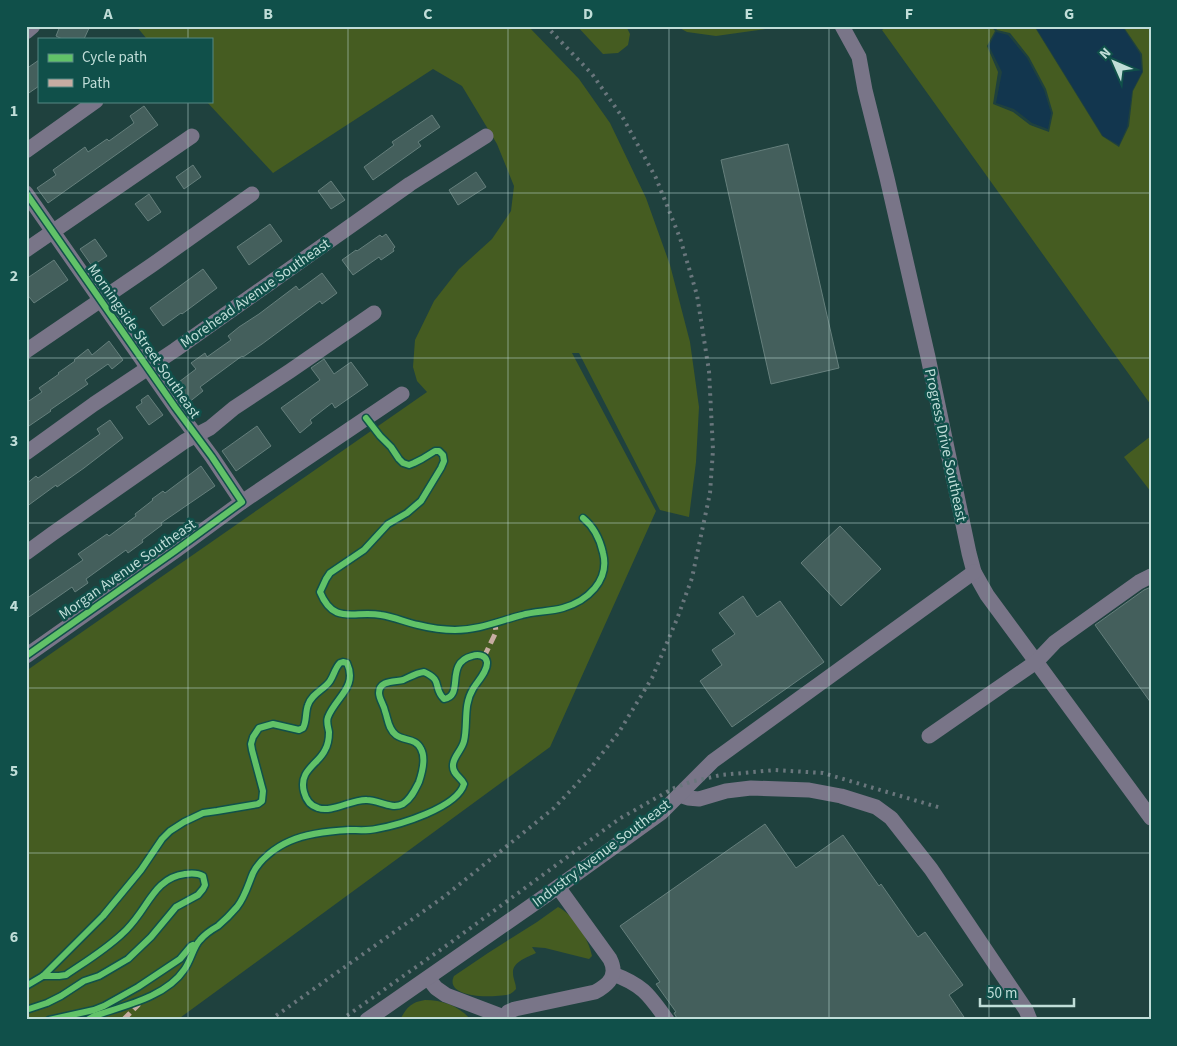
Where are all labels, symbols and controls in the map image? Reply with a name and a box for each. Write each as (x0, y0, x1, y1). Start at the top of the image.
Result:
text: A (102, 3, 113, 25)
text: B (263, 3, 273, 25)
text: C (423, 3, 433, 25)
text: D (583, 3, 593, 25)
text: E (745, 3, 753, 25)
text: F (905, 3, 913, 25)
text: G (1064, 3, 1074, 25)
legend (38, 38, 212, 102)
north arrow (1090, 38, 1140, 88)
text: N (1095, 43, 1116, 64)
text: Cycle path (82, 47, 147, 68)
text: Path (82, 73, 110, 94)
text: 1 (10, 100, 18, 122)
street label: Morehead Avenue Southeast (176, 234, 334, 353)
street label: Morningside Street Southeast (82, 260, 205, 423)
text: 2 (10, 265, 18, 287)
street label: Progress Drive Southeast (919, 367, 972, 524)
text: 3 (10, 430, 18, 452)
street label: Morgan Avenue Southeast (55, 514, 200, 625)
text: 4 (10, 595, 19, 617)
text: 5 (10, 760, 18, 782)
street label: Industry Avenue Southeast (528, 794, 675, 912)
text: 6 (10, 926, 18, 948)
scale bar (980, 976, 1073, 1008)
text: 50 m (987, 983, 1017, 1004)

